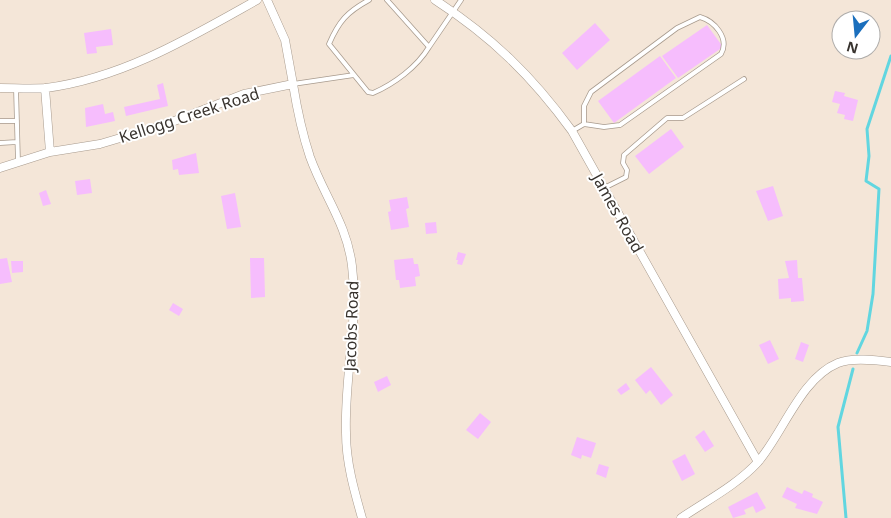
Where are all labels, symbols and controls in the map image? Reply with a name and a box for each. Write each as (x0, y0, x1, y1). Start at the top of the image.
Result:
north arrow (831, 10, 881, 60)
text: N (844, 37, 860, 59)
street label: Kellogg Creek Road (116, 82, 262, 148)
street label: James Road (586, 168, 649, 257)
street label: Jacobs Road (338, 280, 364, 374)

